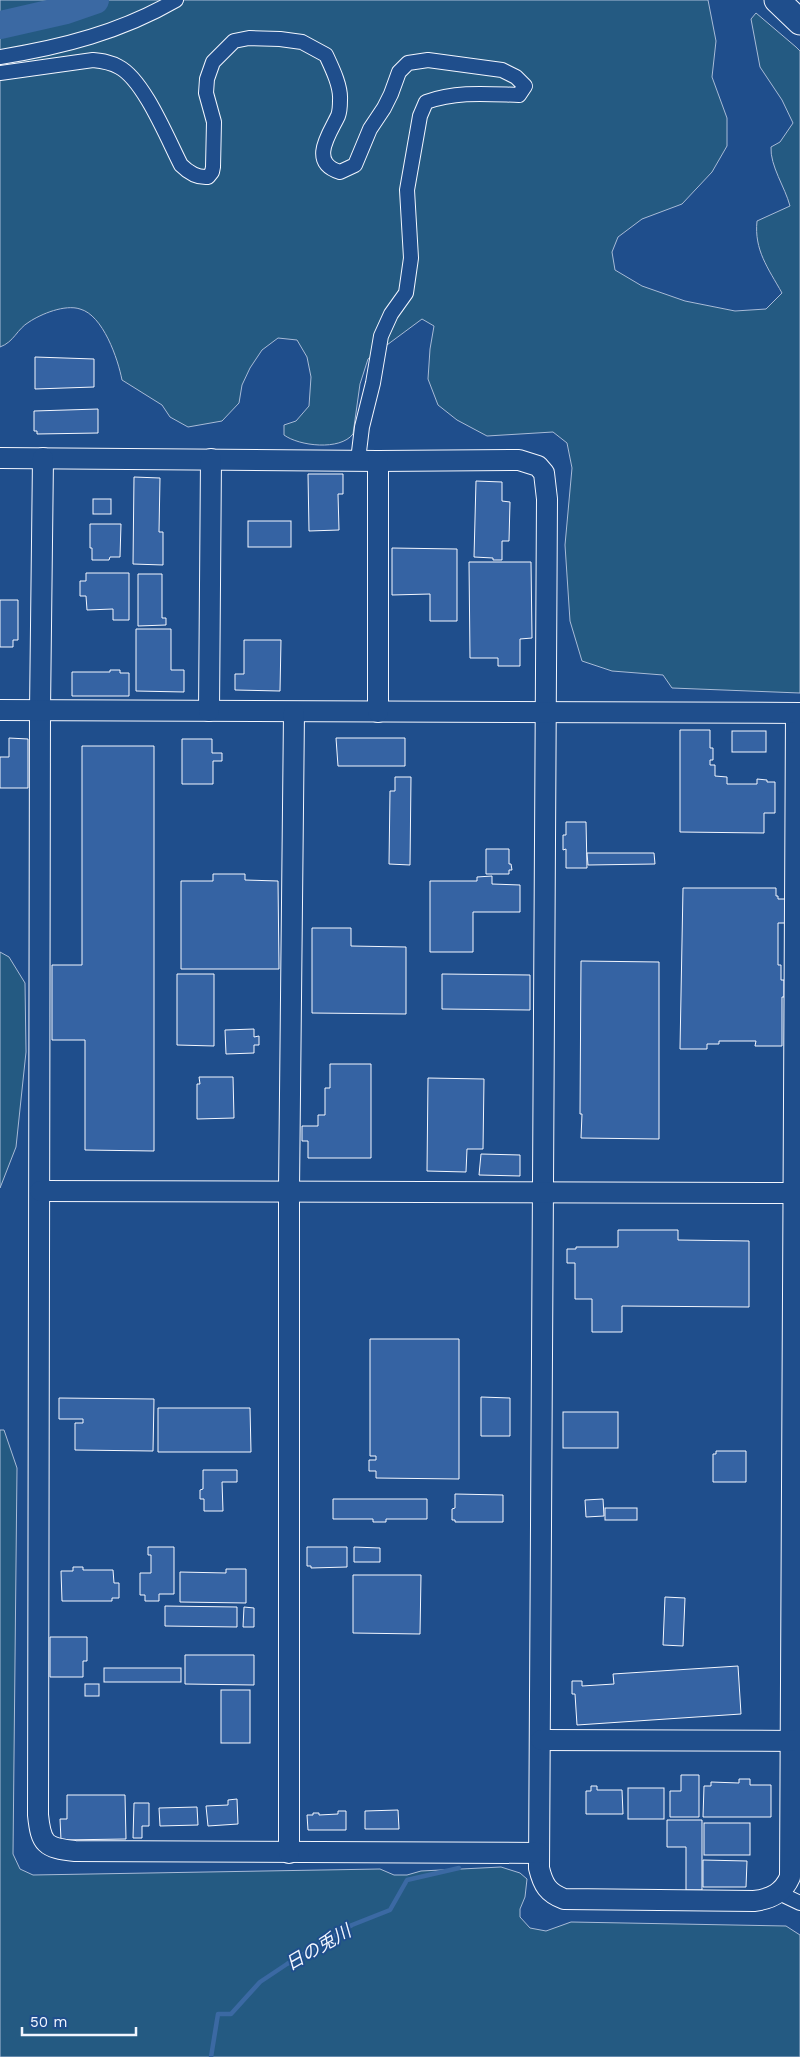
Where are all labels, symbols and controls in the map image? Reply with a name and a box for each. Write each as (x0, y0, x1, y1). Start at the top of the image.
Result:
water label: 日の兎川 (282, 1919, 356, 1974)
scale bar (22, 2004, 136, 2036)
text: 50 m (30, 2013, 67, 2031)

